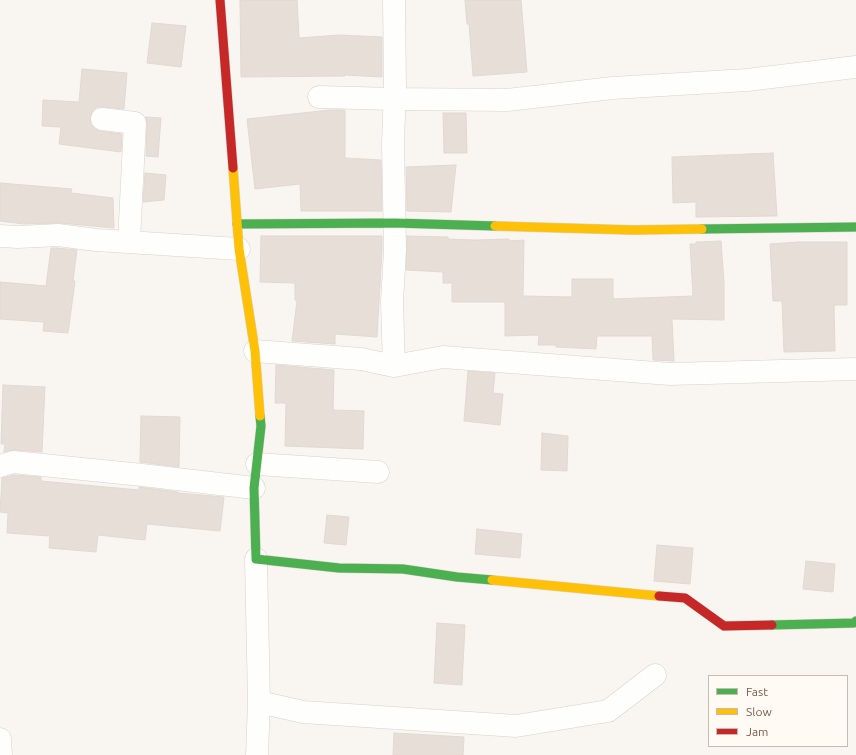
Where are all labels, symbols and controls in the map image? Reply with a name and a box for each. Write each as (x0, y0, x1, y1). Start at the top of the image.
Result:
legend (708, 675, 848, 747)
text: Fast (746, 685, 768, 698)
text: Slow (746, 705, 772, 718)
text: Jam (746, 725, 768, 738)

